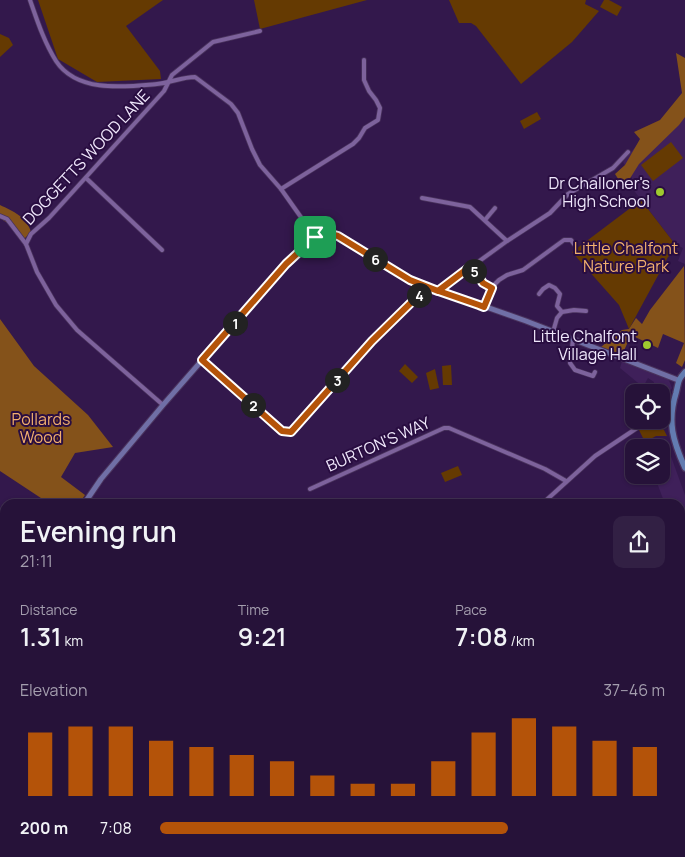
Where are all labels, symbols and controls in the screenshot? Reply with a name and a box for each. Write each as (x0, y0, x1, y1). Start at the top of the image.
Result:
street label: DOGGETTS WOOD LANE (18, 85, 154, 229)
place label: Dr Challoner's High School (548, 172, 650, 212)
marker: Dr Challoner's High School (654, 186, 666, 198)
pin (294, 216, 336, 258)
icon: arrive (301, 223, 329, 251)
park label: Little Chalfont Nature Park (574, 237, 678, 277)
pin: 6 (362, 246, 388, 272)
text: 6 (371, 250, 380, 269)
pin: 5 (462, 258, 486, 284)
text: 5 (470, 262, 479, 281)
pin: 4 (406, 282, 432, 308)
text: 4 (415, 286, 424, 305)
pin: 1 (222, 310, 248, 336)
text: 1 (232, 314, 239, 333)
place label: Little Chalfont Village Hall (533, 325, 637, 365)
marker: Little Chalfont Village Hall (641, 339, 653, 351)
pin: 3 (324, 368, 350, 392)
text: 3 (333, 371, 342, 390)
map controls (625, 384, 670, 484)
button: locate (625, 384, 670, 429)
pin: 2 (240, 392, 266, 418)
text: 2 (249, 396, 258, 415)
park label: Pollards Wood (12, 408, 70, 448)
street label: BURTON'S WAY (323, 411, 433, 477)
button: layers (625, 439, 670, 484)
text: Evening run (20, 512, 177, 550)
button: share (613, 516, 665, 568)
text: 21:11 (20, 550, 53, 572)
text: Distance (20, 600, 77, 619)
text: Time (238, 600, 269, 619)
text: Pace (455, 600, 487, 619)
text: 1.31 (20, 619, 62, 654)
text: 9:21 (238, 619, 287, 654)
text: 7:08 (455, 619, 508, 654)
text: km (62, 631, 83, 650)
text: /km (508, 631, 535, 650)
text: Elevation (20, 679, 88, 701)
text: 37–46 m (603, 679, 665, 701)
text: 200 m (20, 817, 68, 839)
text: 7:08 (100, 817, 132, 839)

